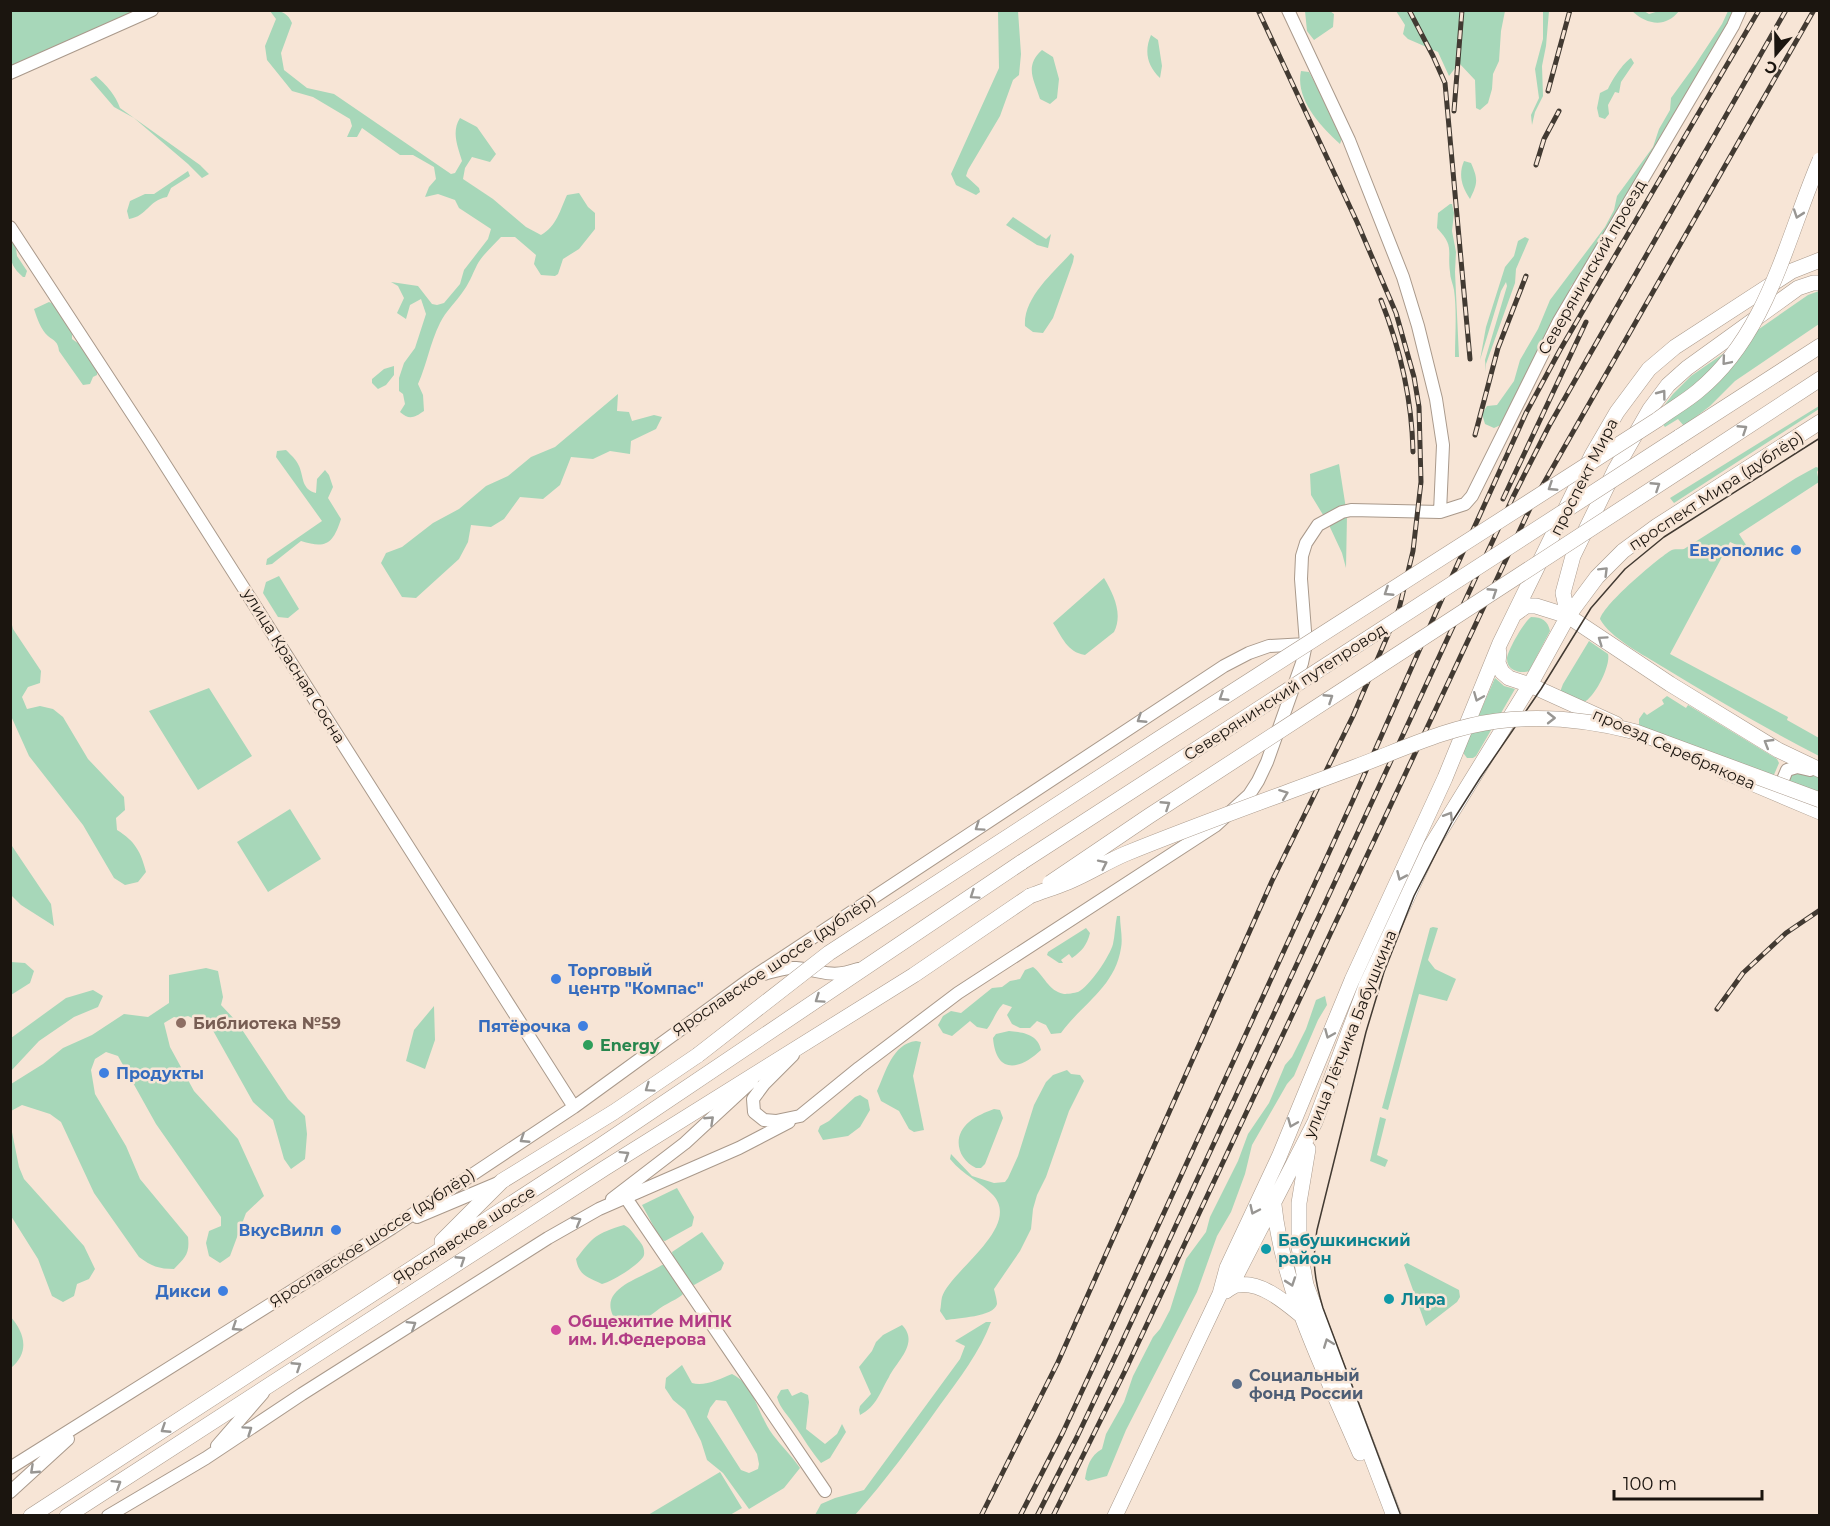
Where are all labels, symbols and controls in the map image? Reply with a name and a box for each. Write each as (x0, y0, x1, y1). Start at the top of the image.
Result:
north arrow (1746, 24, 1806, 84)
text: С (1762, 57, 1780, 79)
street label: Северянинский проезд (1534, 176, 1650, 358)
one-way arrow (1792, 208, 1805, 219)
one-way arrow (1723, 354, 1734, 365)
one-way arrow (1654, 390, 1665, 401)
street label: проспект Мира (1546, 415, 1622, 539)
one-way arrow (1737, 425, 1748, 436)
street label: проспект Мира (дублёр) (1625, 427, 1807, 555)
one-way arrow (1548, 480, 1558, 492)
one-way arrow (1649, 482, 1660, 493)
place label: Европолис (1689, 541, 1785, 560)
marker: Европолис (1789, 543, 1803, 557)
one-way arrow (1596, 567, 1607, 578)
street label: улица Красная Сосна (238, 584, 349, 747)
one-way arrow (1384, 585, 1394, 597)
one-way arrow (1486, 588, 1497, 599)
street label: Северянинский путепровод (1180, 619, 1390, 765)
one-way arrow (1598, 636, 1609, 647)
one-way arrow (1219, 690, 1230, 701)
one-way arrow (1473, 691, 1485, 702)
one-way arrow (1323, 694, 1333, 706)
street label: проезд Серебрякова (1590, 705, 1758, 793)
one-way arrow (1137, 712, 1148, 723)
one-way arrow (1546, 712, 1555, 724)
one-way arrow (1763, 740, 1774, 751)
one-way arrow (1279, 788, 1289, 801)
one-way arrow (1159, 801, 1170, 812)
one-way arrow (1442, 812, 1454, 822)
one-way arrow (975, 820, 986, 831)
one-way arrow (1096, 860, 1107, 872)
one-way arrow (1396, 870, 1408, 881)
one-way arrow (970, 888, 981, 899)
street label: Ярославское шоссе (дублёр) (669, 890, 879, 1040)
street label: улица Лётчика Бабушкина (1299, 927, 1400, 1142)
place label: Торговый центр "Компас" (568, 961, 704, 998)
marker: Торговый центр "Компас" (549, 972, 563, 986)
one-way arrow (815, 992, 826, 1003)
place label: Библиотека №59 (193, 1014, 341, 1033)
marker: Библиотека №59 (174, 1016, 188, 1030)
place label: Пятёрочка (478, 1017, 571, 1036)
marker: Пятёрочка (576, 1019, 590, 1033)
one-way arrow (1324, 1028, 1336, 1039)
place label: Energy (600, 1036, 660, 1055)
marker: Energy (581, 1038, 595, 1052)
place label: Продукты (116, 1064, 204, 1083)
marker: Продукты (97, 1066, 111, 1080)
one-way arrow (645, 1081, 656, 1092)
one-way arrow (703, 1116, 714, 1127)
one-way arrow (1287, 1117, 1299, 1128)
one-way arrow (520, 1131, 531, 1142)
one-way arrow (618, 1151, 629, 1162)
street label: Ярославское шоссе (дублёр) (266, 1164, 478, 1312)
street label: Ярославское шоссе (389, 1182, 539, 1288)
one-way arrow (1250, 1203, 1262, 1214)
one-way arrow (571, 1217, 581, 1229)
place label: ВкусВилл (238, 1221, 324, 1240)
marker: ВкусВилл (329, 1223, 343, 1237)
place label: Бабушкинский район (1278, 1231, 1411, 1268)
marker: Бабушкинский район (1259, 1242, 1273, 1256)
one-way arrow (455, 1256, 465, 1268)
one-way arrow (1283, 1276, 1296, 1287)
place label: Дикси (155, 1282, 211, 1301)
marker: Дикси (216, 1284, 230, 1298)
place label: Лира (1401, 1290, 1446, 1309)
marker: Лира (1382, 1292, 1396, 1306)
place label: Общежитие МИПК им. И.Федерова (568, 1312, 732, 1349)
one-way arrow (231, 1320, 242, 1331)
one-way arrow (406, 1320, 416, 1332)
marker: Общежитие МИПК им. И.Федерова (549, 1323, 563, 1337)
one-way arrow (1323, 1338, 1336, 1349)
one-way arrow (290, 1362, 301, 1373)
place label: Социальный фонд России (1249, 1366, 1363, 1403)
marker: Социальный фонд России (1230, 1377, 1244, 1391)
one-way arrow (161, 1421, 171, 1433)
one-way arrow (242, 1426, 252, 1438)
one-way arrow (30, 1463, 41, 1474)
scale bar (1614, 1463, 1762, 1501)
text: 100 m (1623, 1473, 1677, 1495)
one-way arrow (110, 1481, 121, 1492)

